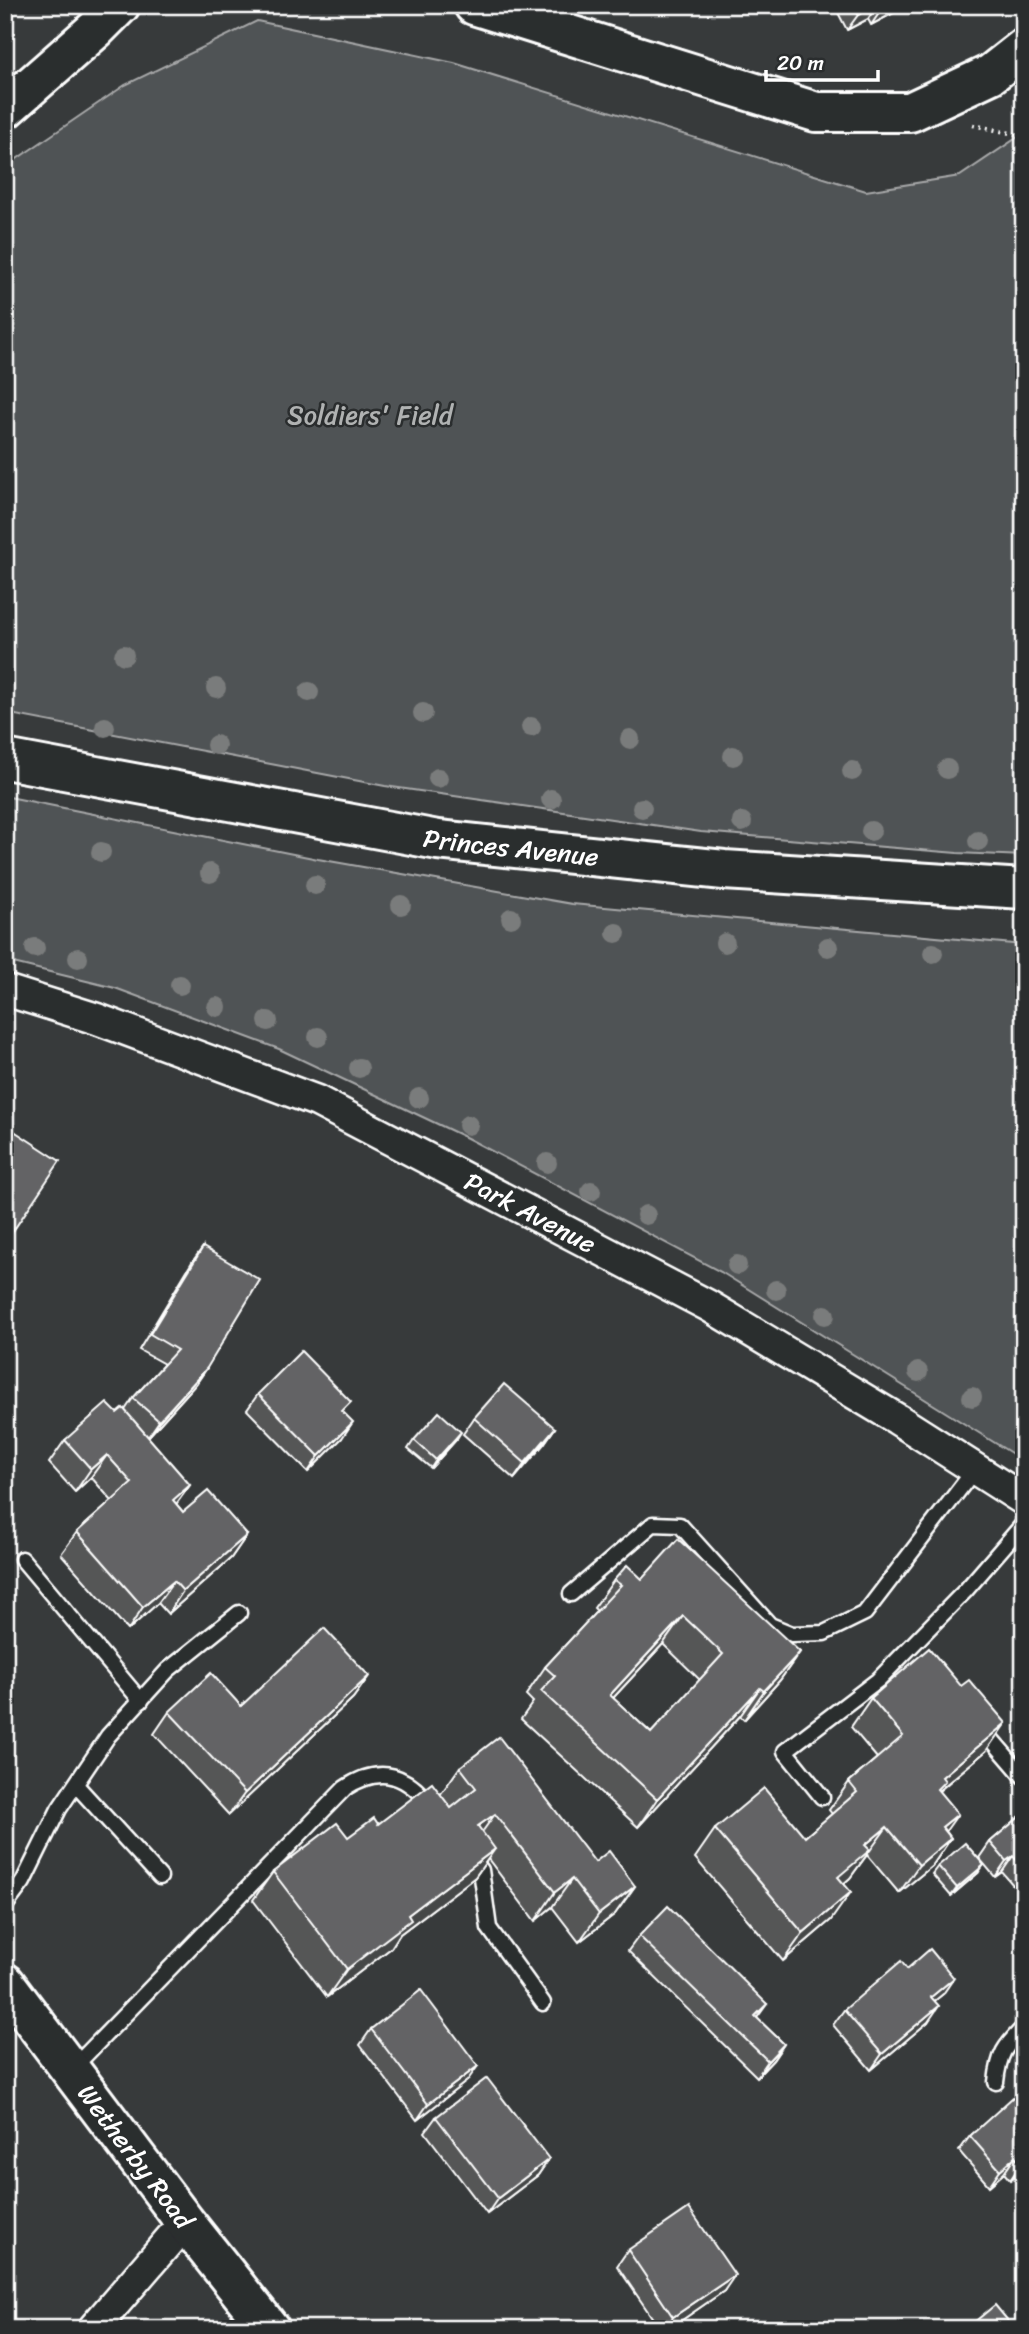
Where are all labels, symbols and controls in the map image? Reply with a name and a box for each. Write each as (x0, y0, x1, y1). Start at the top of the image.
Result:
scale bar (766, 38, 878, 82)
text: 20 m (777, 44, 824, 82)
park label: Soldiers' Field (287, 392, 455, 438)
street label: Princes Avenue (420, 815, 601, 880)
street label: Park Avenue (456, 1159, 605, 1266)
street label: Wetherby Road (65, 2074, 207, 2241)

